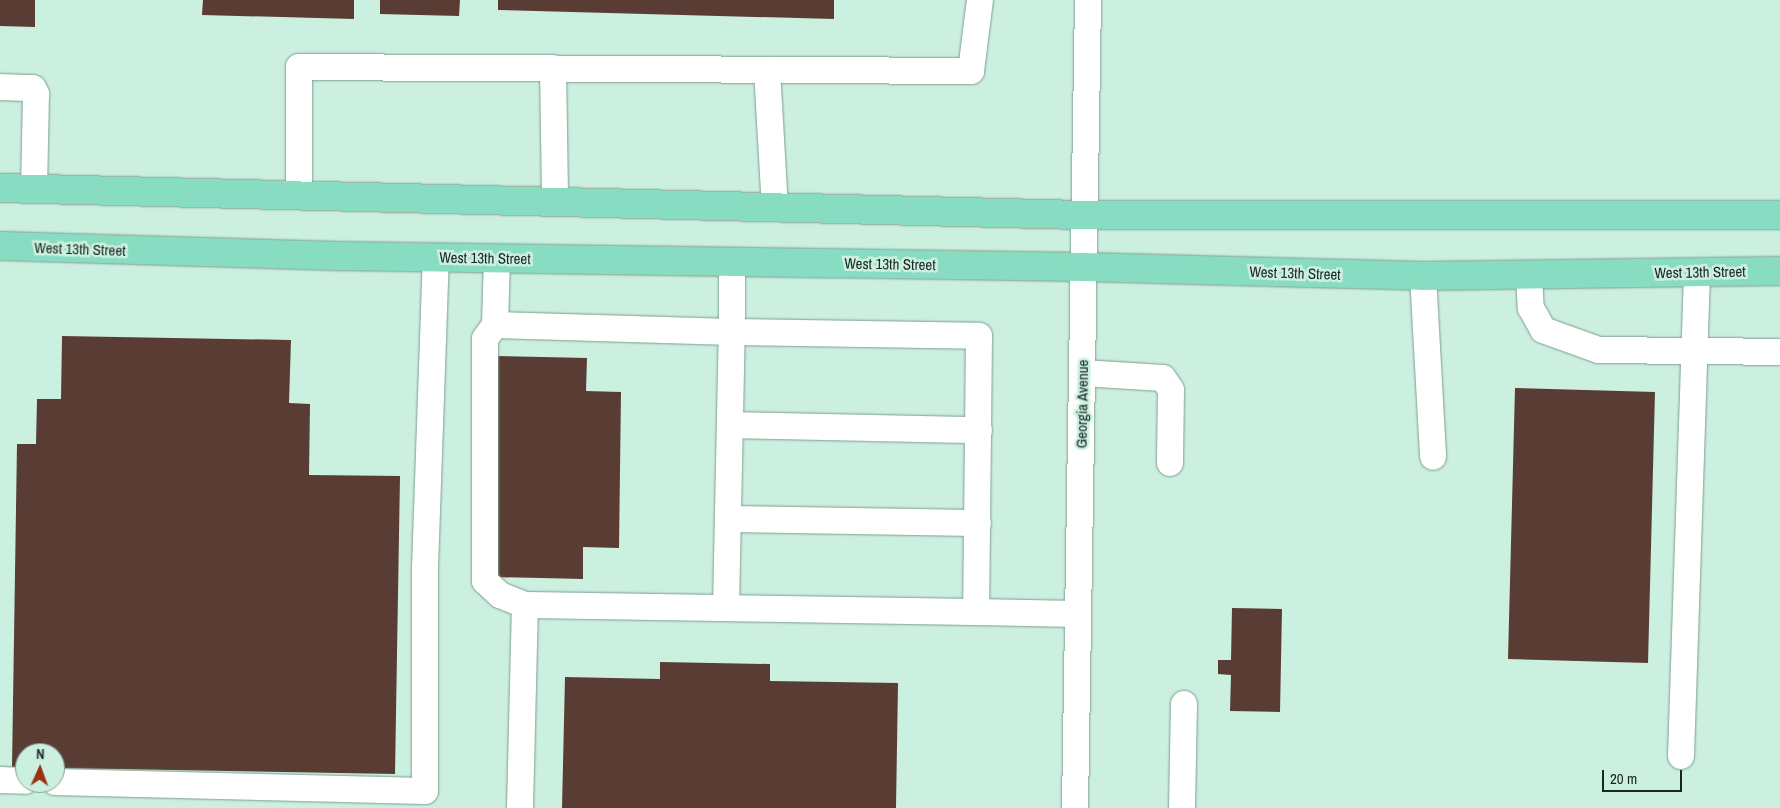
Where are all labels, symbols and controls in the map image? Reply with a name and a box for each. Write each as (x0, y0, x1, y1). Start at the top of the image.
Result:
street label: West 13th Street (34, 238, 126, 260)
street label: West 13th Street (439, 248, 531, 268)
street label: West 13th Street (844, 254, 936, 274)
street label: West 13th Street (1249, 262, 1341, 284)
street label: West 13th Street (1654, 262, 1746, 282)
street label: Georgia Avenue (1072, 359, 1092, 449)
north arrow (15, 743, 65, 793)
text: N (36, 745, 45, 763)
scale bar (1605, 760, 1685, 792)
text: 20 m (1610, 768, 1637, 789)

